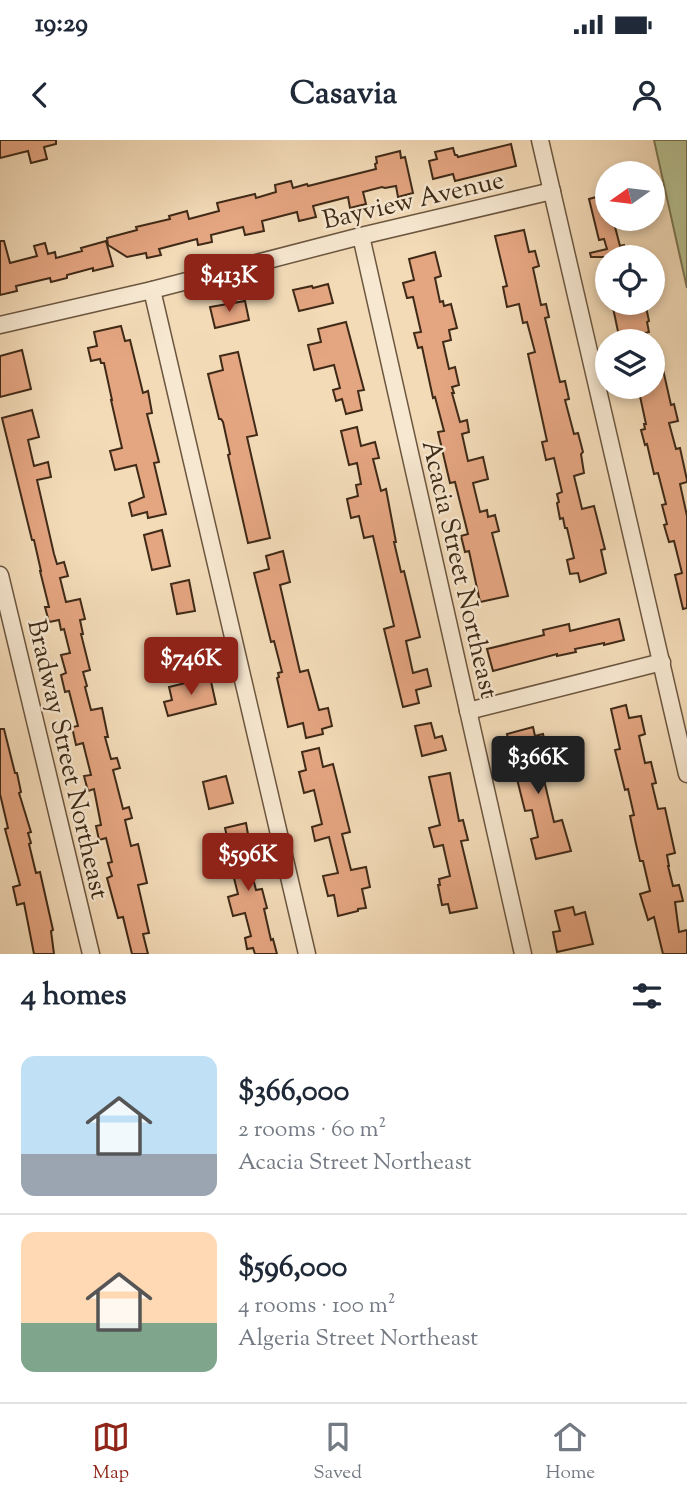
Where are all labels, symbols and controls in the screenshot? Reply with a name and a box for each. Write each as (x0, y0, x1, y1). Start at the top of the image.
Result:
text: 19:29 (35, 6, 88, 43)
text: Casavia (290, 72, 397, 118)
icon: back (21, 76, 59, 114)
icon: person (628, 76, 666, 114)
north arrow (595, 161, 665, 231)
map controls (595, 161, 665, 399)
street label: Bayview Avenue (319, 163, 508, 240)
button: locate (595, 245, 665, 315)
pin: $413K (180, 254, 278, 314)
text: $413K (200, 260, 258, 293)
button: layers (595, 329, 665, 399)
street label: Acacia Street Northeast (411, 437, 506, 702)
street label: Bradway Street Northeast (16, 616, 117, 903)
pin: $746K (142, 638, 240, 697)
text: $746K (160, 643, 222, 676)
pin: $366K (489, 736, 587, 796)
text: $366K (508, 742, 568, 775)
pin: $596K (199, 834, 297, 893)
text: $596K (218, 839, 278, 872)
text: 4 homes (21, 975, 127, 1018)
icon: filters (628, 977, 666, 1015)
text: $366,000 (238, 1071, 349, 1114)
icon: home (77, 1084, 161, 1168)
text: 2 rooms · 60 m² (238, 1114, 386, 1147)
text: Acacia Street Northeast (238, 1147, 472, 1180)
text: $596,000 (238, 1247, 347, 1290)
icon: home (77, 1260, 161, 1344)
text: 4 rooms · 100 m² (238, 1290, 396, 1323)
text: Algeria Street Northeast (238, 1323, 478, 1356)
tab: Map (92, 1418, 130, 1487)
tab: Saved (313, 1418, 362, 1487)
tab: Home (545, 1418, 595, 1487)

